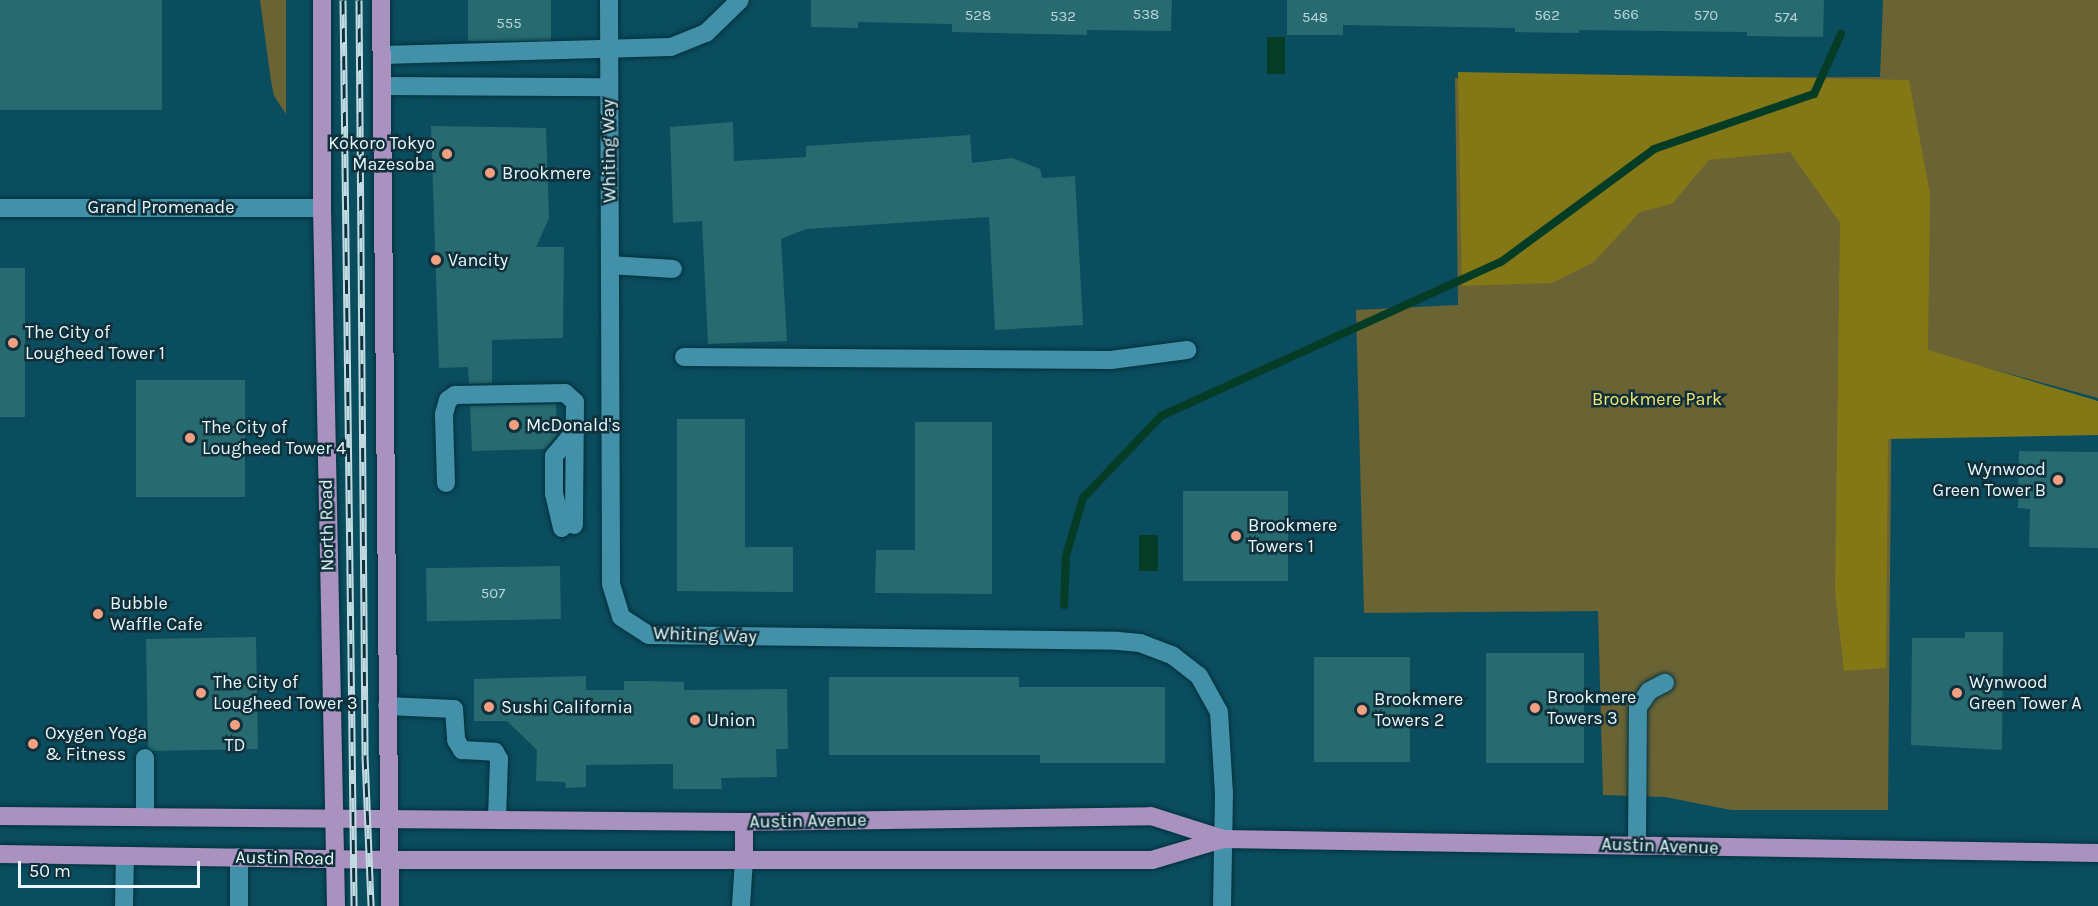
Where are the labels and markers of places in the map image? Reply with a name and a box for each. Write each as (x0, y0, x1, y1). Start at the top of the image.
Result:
place label: Kokoro Tokyo Mazesoba (328, 133, 435, 176)
marker: Kokoro Tokyo Mazesoba (440, 147, 454, 161)
place label: Brookmere (502, 162, 591, 184)
marker: Brookmere (483, 166, 497, 180)
place label: Vancity (448, 249, 508, 271)
marker: Vancity (429, 253, 443, 267)
place label: The City of Lougheed Tower 1 (25, 322, 165, 364)
marker: The City of Lougheed Tower 1 (6, 336, 20, 350)
place label: McDonald's (526, 414, 621, 436)
place label: The City of Lougheed Tower 4 (202, 417, 346, 460)
marker: McDonald's (507, 418, 521, 432)
marker: The City of Lougheed Tower 4 (183, 431, 197, 445)
place label: Wynwood Green Tower B (1933, 459, 2046, 502)
marker: Wynwood Green Tower B (2051, 473, 2065, 487)
place label: Brookmere Towers 1 (1248, 515, 1337, 558)
marker: Brookmere Towers 1 (1229, 529, 1243, 543)
place label: Bubble Waffle Cafe (110, 593, 203, 636)
marker: Bubble Waffle Cafe (91, 607, 105, 621)
place label: The City of Lougheed Tower 3 (213, 672, 358, 714)
place label: Wynwood Green Tower A (1969, 672, 2082, 714)
marker: The City of Lougheed Tower 3 (194, 686, 208, 700)
marker: Wynwood Green Tower A (1950, 686, 1964, 700)
place label: Brookmere Towers 3 (1547, 687, 1636, 730)
place label: Brookmere Towers 2 (1374, 689, 1463, 732)
place label: Sushi California (501, 696, 633, 718)
marker: Sushi California (482, 700, 496, 714)
marker: Brookmere Towers 3 (1528, 701, 1542, 715)
marker: Brookmere Towers 2 (1355, 703, 1369, 717)
place label: Union (707, 709, 756, 731)
marker: Union (688, 713, 702, 727)
marker: TD (228, 718, 242, 732)
place label: Oxygen Yoga & Fitness (45, 723, 147, 766)
place label: TD (225, 734, 245, 756)
marker: Oxygen Yoga & Fitness (26, 737, 40, 751)

